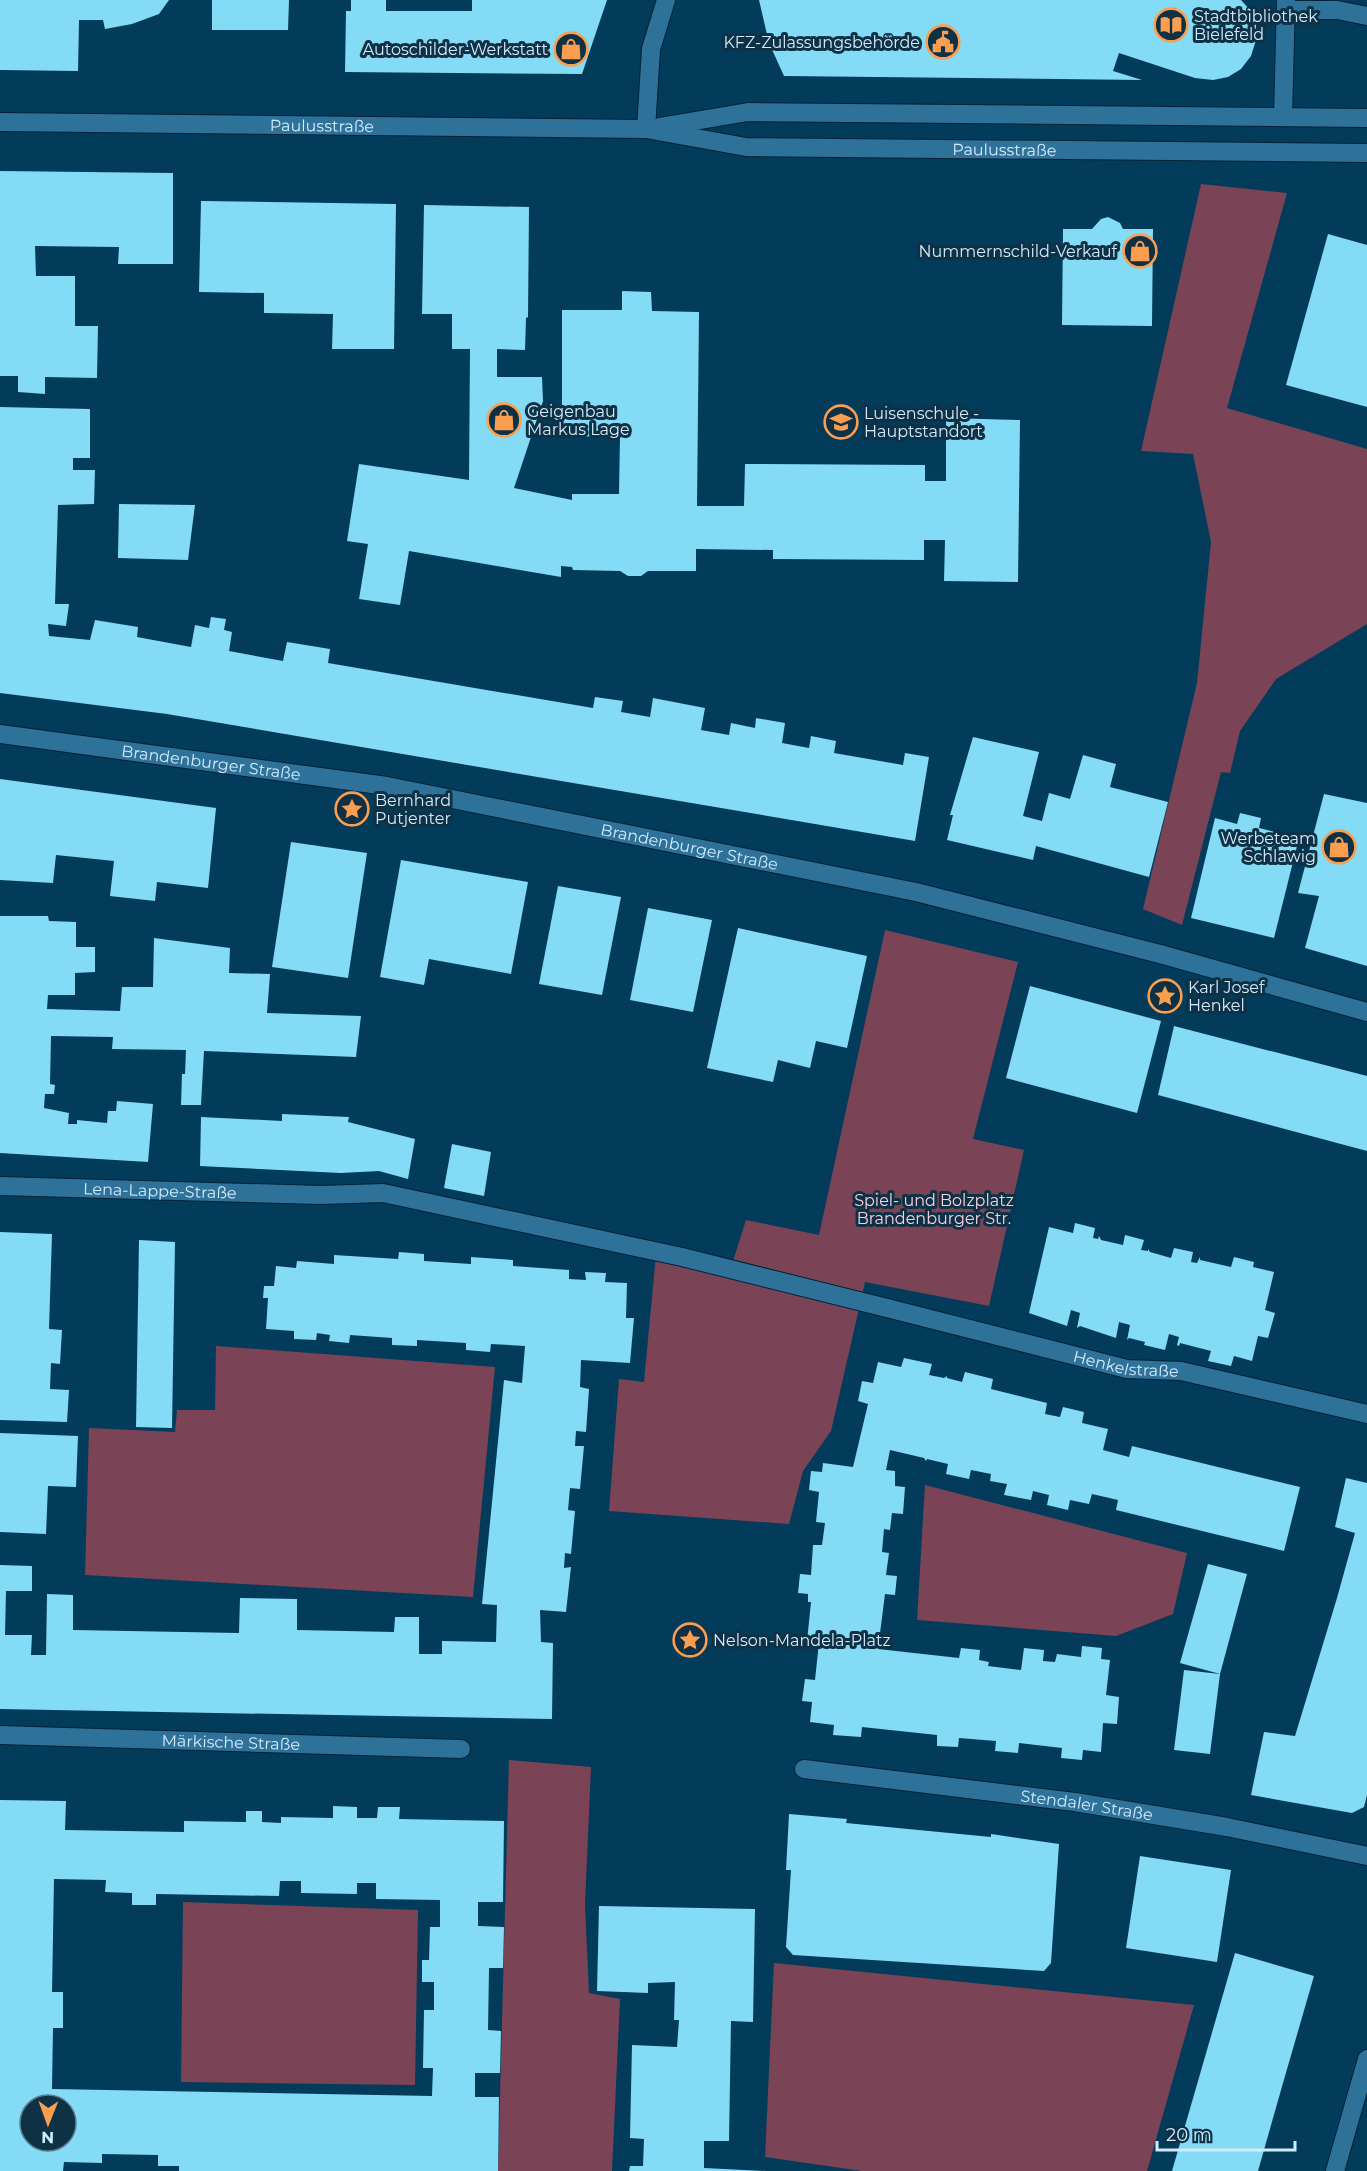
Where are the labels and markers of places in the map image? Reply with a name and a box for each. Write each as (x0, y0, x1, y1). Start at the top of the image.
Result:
library icon: Stadtbibliothek Bielefeld (1153, 7, 1189, 43)
place label: Stadtbibliothek Bielefeld (1194, 7, 1318, 44)
public building icon: KFZ-Zulassungsbehörde (925, 24, 961, 60)
shop icon: Autoschilder-Werkstatt (553, 31, 589, 67)
place label: KFZ-Zulassungsbehörde (723, 33, 920, 52)
place label: Autoschilder-Werkstatt (363, 40, 548, 59)
shop icon: Nummernschild-Verkauf (1122, 233, 1158, 269)
place label: Nummernschild-Verkauf (919, 242, 1118, 261)
shop icon: Geigenbau Markus Lage (486, 402, 522, 438)
place label: Geigenbau Markus Lage (527, 402, 630, 439)
school or university icon: Luisenschule - Hauptstandort (823, 404, 859, 440)
place label: Luisenschule - Hauptstandort (864, 404, 983, 441)
place icon: Bernhard Putjenter (334, 791, 370, 827)
place label: Bernhard Putjenter (375, 791, 451, 828)
place label: Werbeteam Schlawig (1221, 829, 1316, 866)
shop icon: Werbeteam Schlawig (1321, 829, 1357, 865)
place icon: Karl Josef Henkel (1147, 978, 1183, 1014)
place label: Karl Josef Henkel (1188, 978, 1265, 1015)
place icon: Nelson-Mandela-Platz (672, 1622, 708, 1658)
place label: Nelson-Mandela-Platz (713, 1631, 891, 1650)

